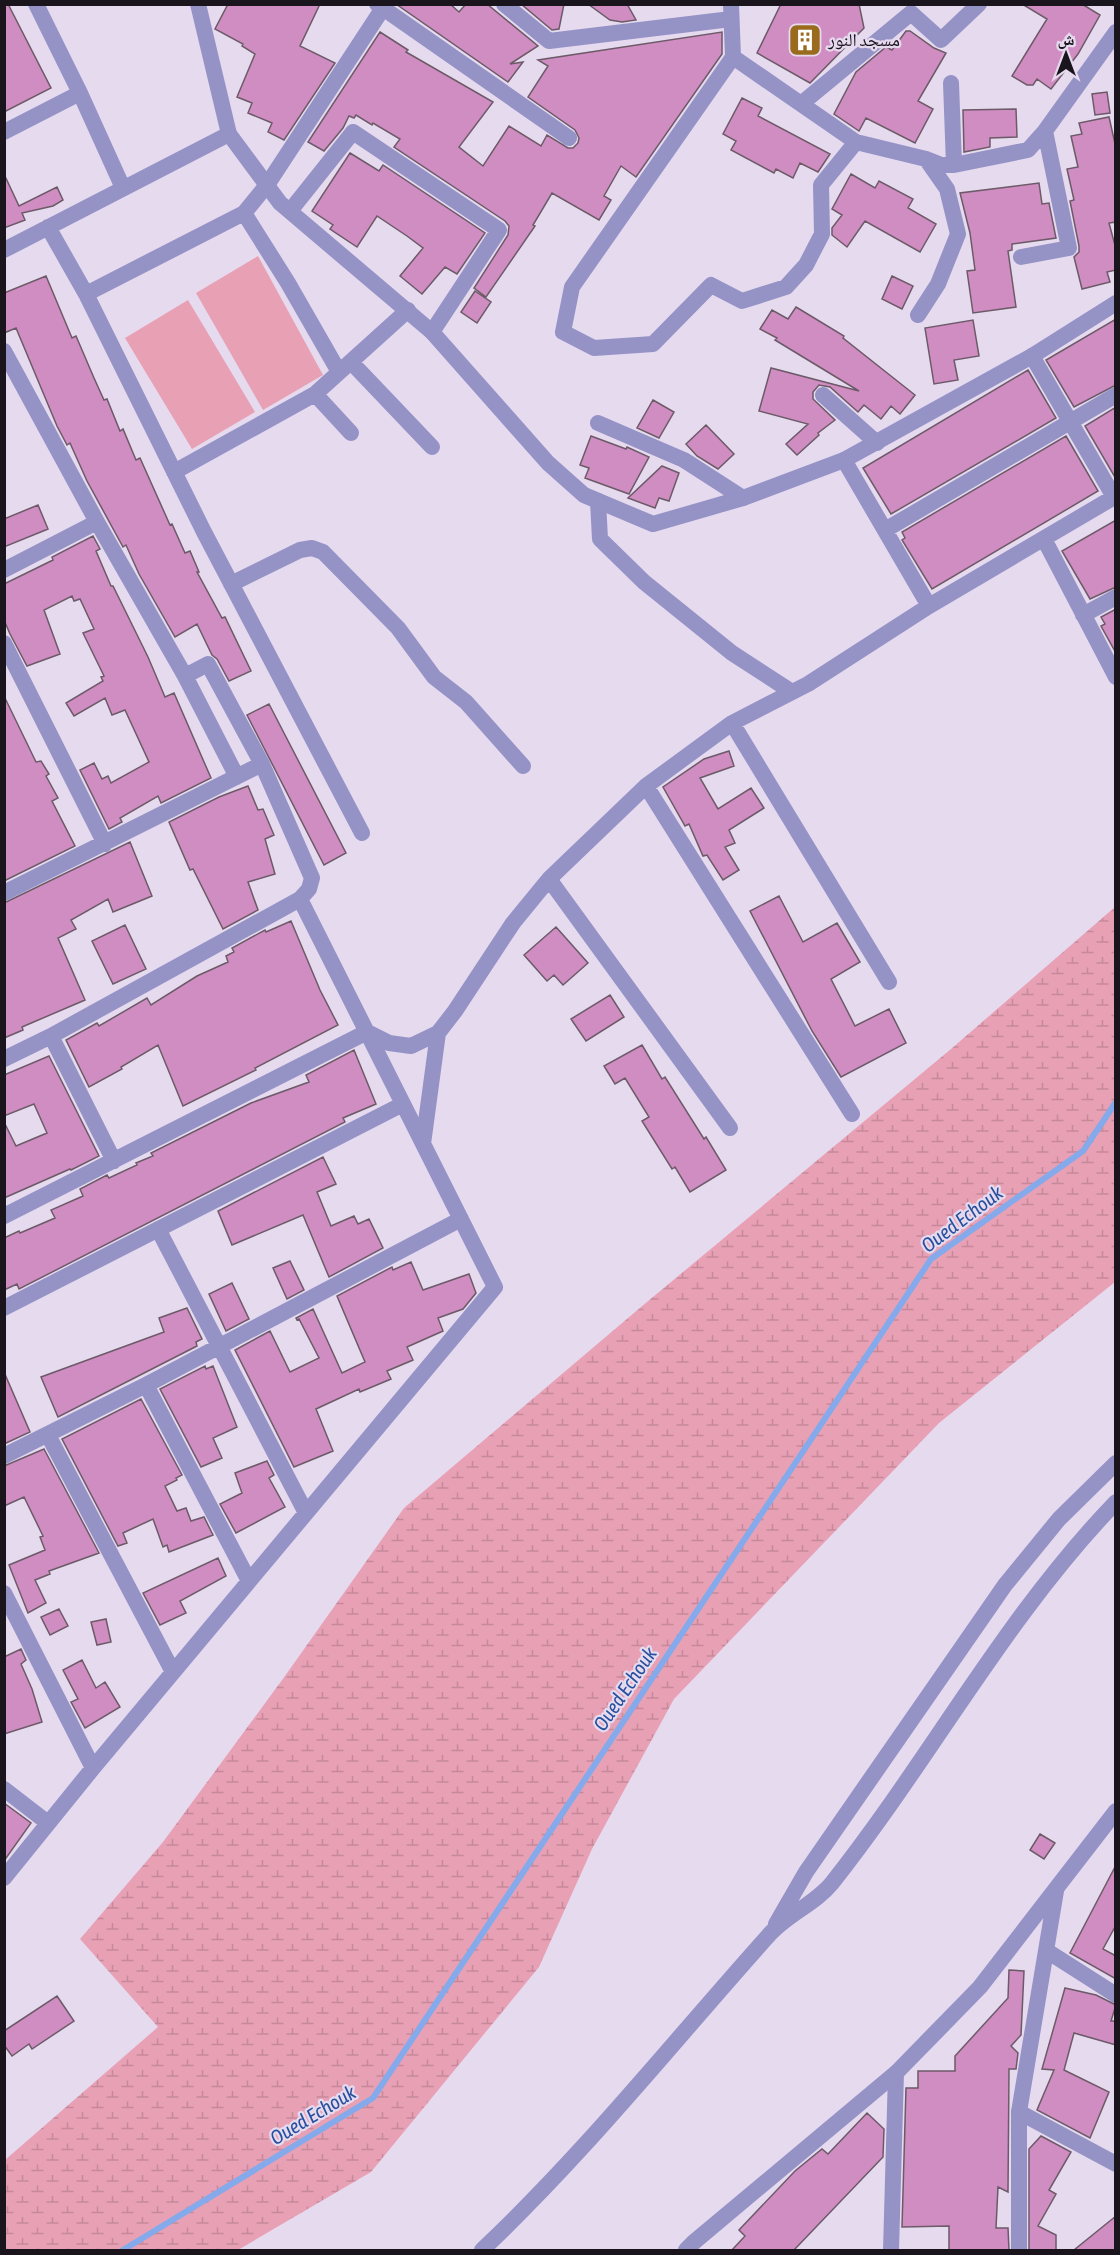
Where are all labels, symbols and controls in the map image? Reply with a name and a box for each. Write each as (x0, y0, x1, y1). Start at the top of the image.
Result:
building icon: مسجد النور (787, 22, 823, 58)
north arrow (1036, 24, 1096, 84)
place label: مسجد النور (827, 29, 900, 50)
text: ش (1058, 30, 1075, 49)
water label: Oued Echouk (917, 1180, 1007, 1257)
water label: Oued Echouk (588, 1642, 661, 1735)
water label: Oued Echouk (266, 2080, 360, 2149)

